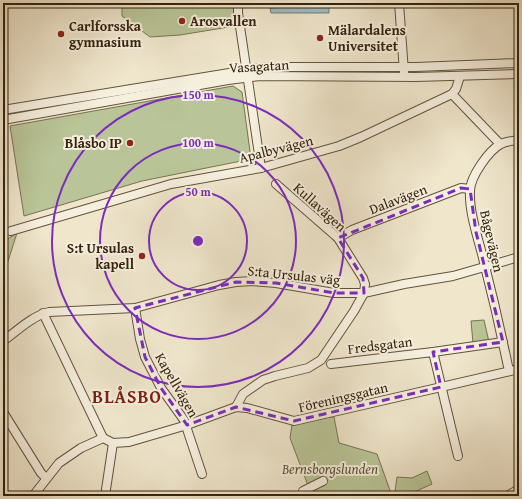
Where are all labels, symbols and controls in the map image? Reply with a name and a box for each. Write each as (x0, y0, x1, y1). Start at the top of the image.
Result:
place label: Arosvallen (190, 11, 257, 31)
place label: Carlforsska gymnasium (69, 16, 142, 52)
marker: Arosvallen (177, 16, 187, 26)
place label: Mälardalens Universitet (328, 20, 406, 56)
marker: Carlforsska gymnasium (56, 29, 66, 39)
marker: Mälardalens Universitet (315, 33, 325, 43)
street label: Vasagatan (228, 54, 290, 78)
text: 150 m (182, 86, 215, 103)
street label: Apalbyvägen (237, 130, 315, 168)
place label: Blåsbo IP (65, 133, 122, 153)
text: 100 m (182, 134, 215, 151)
marker: Blåsbo IP (125, 138, 135, 148)
street label: Kullavägen (289, 178, 351, 236)
street label: Dalavägen (366, 179, 430, 219)
text: 50 m (185, 183, 211, 200)
street label: Bågevägen (475, 208, 509, 274)
centre of rings (191, 234, 205, 248)
place label: S:t Ursulas kapell (67, 238, 135, 274)
marker: S:t Ursulas kapell (137, 251, 147, 261)
street label: S:ta Ursulas väg (247, 260, 341, 290)
street label: Fredsgatan (347, 331, 414, 359)
street label: Kapellvägen (150, 349, 204, 421)
street label: Föreningsgatan (296, 377, 390, 417)
district label: BLÅSBO (92, 383, 162, 410)
park label: Bernsborgslunden (281, 459, 378, 479)

